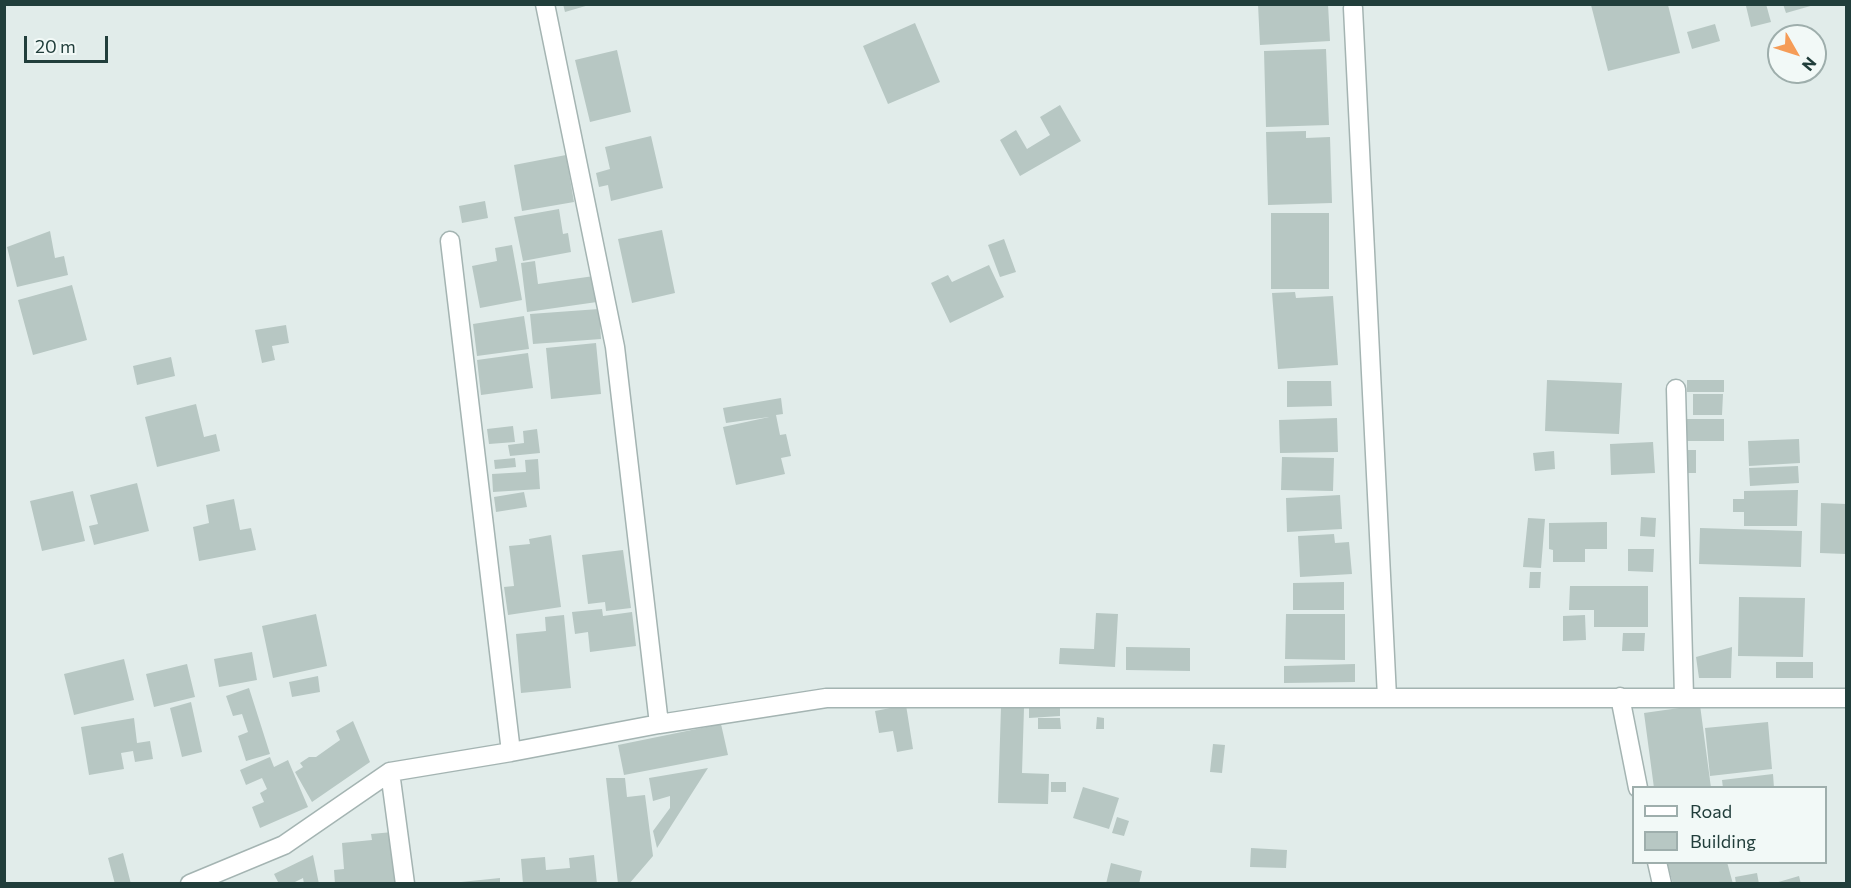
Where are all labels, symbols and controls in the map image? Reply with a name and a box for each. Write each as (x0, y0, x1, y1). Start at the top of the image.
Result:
scale bar (27, 24, 111, 62)
north arrow (1767, 24, 1827, 84)
text: 20 m (35, 35, 76, 57)
text: N (1799, 54, 1821, 75)
legend (1632, 786, 1827, 864)
text: Road (1690, 800, 1732, 822)
text: Building (1690, 830, 1756, 852)

